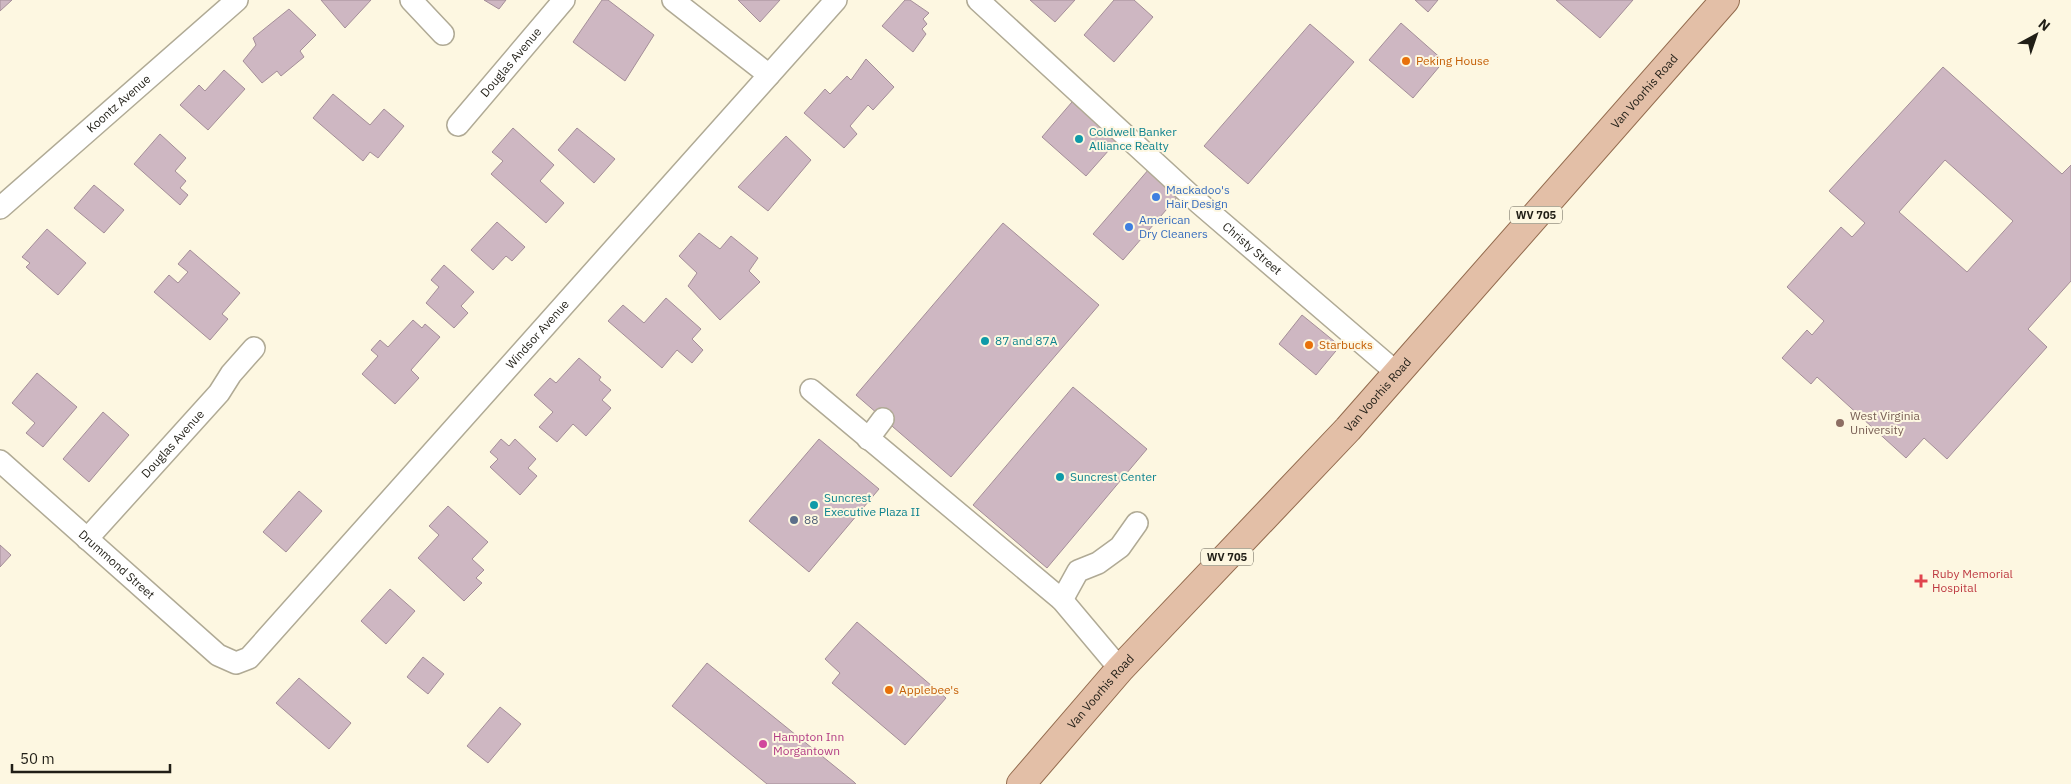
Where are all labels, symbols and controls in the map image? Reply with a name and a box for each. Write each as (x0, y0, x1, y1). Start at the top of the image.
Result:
north arrow (2011, 10, 2061, 60)
text: N (2035, 15, 2054, 35)
street label: Douglas Avenue (477, 24, 545, 100)
street label: Van Voorhis Road (1607, 51, 1681, 132)
place label: Peking House (1416, 53, 1490, 68)
marker: Peking House (1400, 55, 1412, 67)
street label: Koontz Avenue (83, 71, 154, 136)
place label: Coldwell Banker Alliance Realty (1089, 124, 1177, 153)
marker: Coldwell Banker Alliance Realty (1073, 133, 1085, 145)
place label: Mackadoo's Hair Design (1166, 182, 1230, 211)
marker: Mackadoo's Hair Design (1150, 191, 1162, 203)
road number: WV 705 (1510, 206, 1562, 224)
place label: American Dry Cleaners (1139, 212, 1208, 241)
street label: Christy Street (1220, 219, 1285, 278)
marker: American Dry Cleaners (1123, 221, 1135, 233)
street label: Windsor Avenue (503, 296, 572, 372)
place label: 87 and 87A (995, 333, 1058, 348)
marker: 87 and 87A (979, 335, 991, 347)
place label: Starbucks (1319, 337, 1373, 352)
marker: Starbucks (1303, 339, 1315, 351)
street label: Van Voorhis Road (1341, 354, 1414, 435)
street label: Douglas Avenue (138, 406, 207, 481)
place label: West Virginia University (1850, 408, 1920, 437)
marker: West Virginia University (1834, 417, 1846, 429)
place label: Suncrest Center (1070, 469, 1157, 484)
marker: Suncrest Center (1054, 471, 1066, 483)
place label: Suncrest Executive Plaza II (824, 490, 920, 519)
marker: Suncrest Executive Plaza II (808, 499, 820, 511)
place label: 88 (804, 512, 818, 527)
marker: 88 (788, 514, 800, 526)
street label: Drummond Street (76, 527, 158, 602)
road number: WV 705 (1201, 548, 1253, 566)
place label: Ruby Memorial Hospital (1932, 566, 2013, 595)
marker: Ruby Memorial Hospital (1914, 574, 1928, 588)
street label: Van Voorhis Road (1064, 651, 1137, 732)
place label: Applebee's (899, 682, 959, 697)
marker: Applebee's (883, 684, 895, 696)
place label: Hampton Inn Morgantown (773, 729, 844, 758)
marker: Hampton Inn Morgantown (757, 738, 769, 750)
scale bar (12, 742, 170, 774)
text: 50 m (20, 749, 55, 768)

